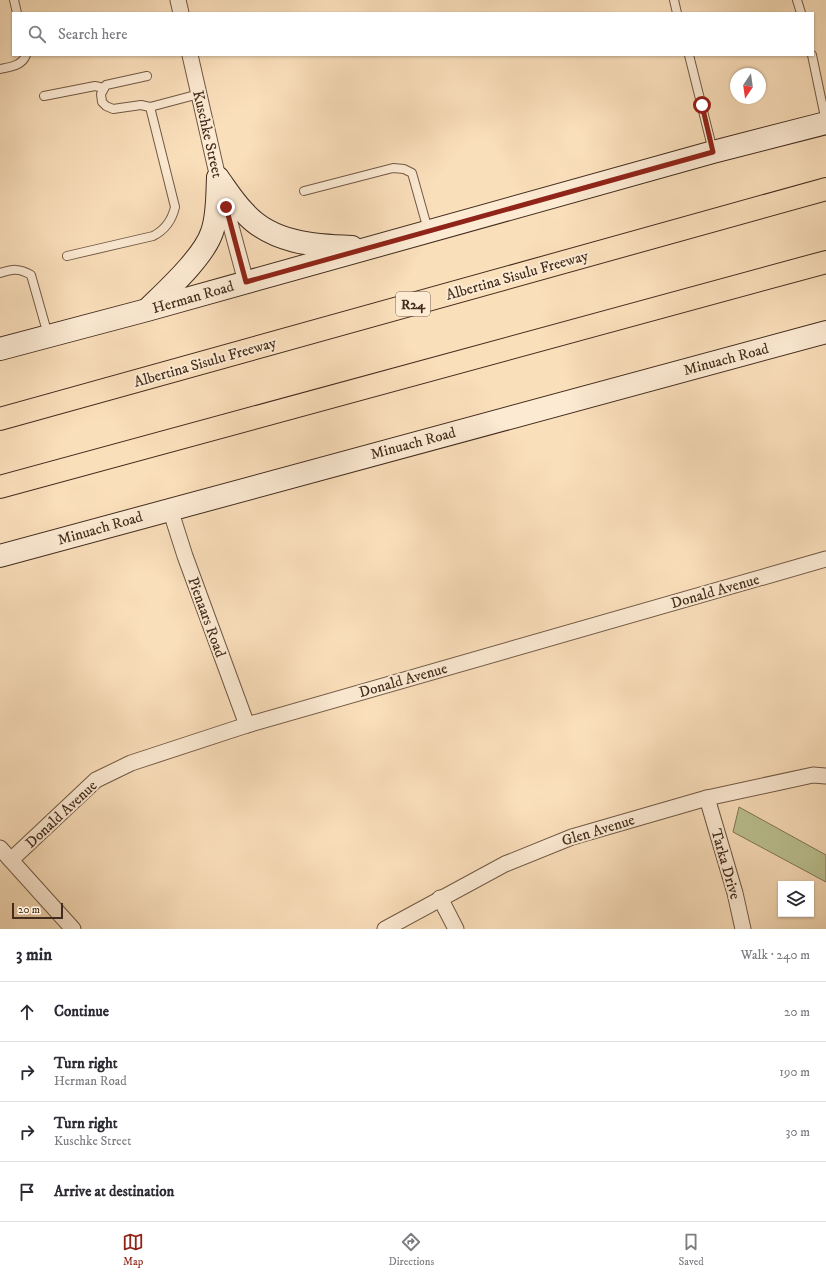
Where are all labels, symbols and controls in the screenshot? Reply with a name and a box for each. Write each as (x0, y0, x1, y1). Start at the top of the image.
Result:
search box (12, 12, 814, 56)
icon: search (26, 23, 48, 45)
text: Search here (58, 25, 127, 44)
north arrow (730, 68, 766, 104)
street label: Kuschke Street (188, 89, 227, 180)
route start (693, 96, 711, 114)
route end (217, 198, 235, 216)
street label: Albertina Sisulu Freeway (444, 246, 591, 305)
street label: Herman Road (150, 277, 237, 318)
road number: R24 (396, 292, 430, 316)
street label: Albertina Sisulu Freeway (132, 333, 279, 392)
street label: Minuach Road (681, 339, 771, 380)
street label: Minuach Road (368, 423, 458, 464)
street label: Minuach Road (55, 507, 145, 550)
street label: Donald Avenue (669, 570, 762, 613)
street label: Pienaars Road (183, 574, 230, 660)
street label: Donald Avenue (357, 659, 450, 702)
street label: Donald Avenue (22, 776, 101, 852)
street label: Glen Avenue (559, 810, 637, 851)
street label: Tarka Drive (706, 827, 745, 902)
map controls (778, 881, 814, 917)
button: layers (778, 881, 814, 917)
scale bar (12, 901, 63, 920)
text: 20 m (18, 903, 40, 917)
text: 3 min (16, 944, 52, 966)
text: Walk · 240 m (741, 947, 810, 963)
icon: ahead (16, 1001, 38, 1023)
text: Continue (54, 1002, 109, 1021)
text: 20 m (784, 1004, 810, 1020)
text: Turn right (54, 1054, 117, 1073)
icon: right (16, 1061, 38, 1083)
text: 190 m (779, 1064, 810, 1080)
text: Herman Road (54, 1073, 127, 1089)
text: Turn right (54, 1114, 117, 1133)
icon: right (16, 1121, 38, 1143)
text: 30 m (786, 1124, 810, 1140)
text: Kuschke Street (54, 1133, 131, 1149)
icon: arrive (16, 1181, 38, 1203)
text: Arrive at destination (54, 1182, 174, 1201)
tab: Map (122, 1231, 144, 1269)
tab: Directions (389, 1231, 434, 1269)
tab: Saved (679, 1231, 704, 1269)

